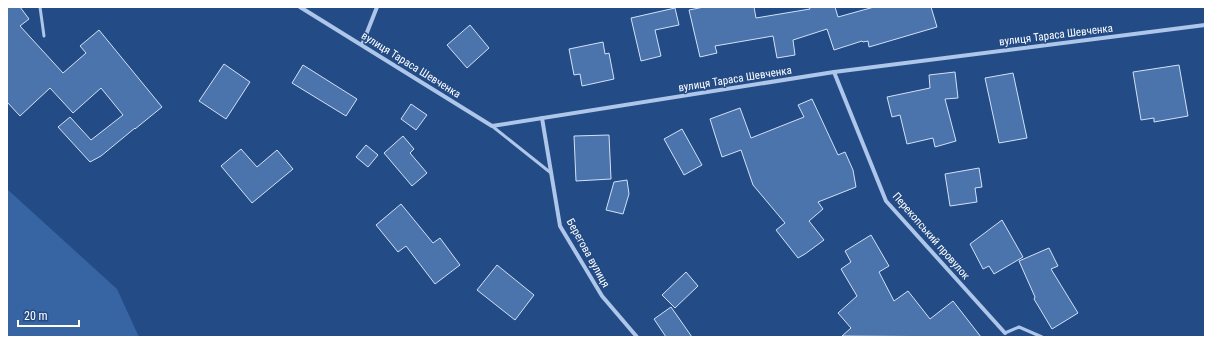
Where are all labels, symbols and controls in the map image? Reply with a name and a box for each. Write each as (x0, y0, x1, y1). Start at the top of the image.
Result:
street label: вулиця Тараса Шевченка (998, 22, 1114, 48)
street label: вулиця Тараса Шевченка (359, 29, 463, 101)
street label: вулиця Тараса Шевченка (677, 64, 793, 94)
street label: Перекопський провулок (890, 190, 973, 283)
street label: Берегова вулиця (564, 216, 612, 290)
scale bar (18, 302, 79, 328)
text: 20 m (24, 309, 48, 323)

